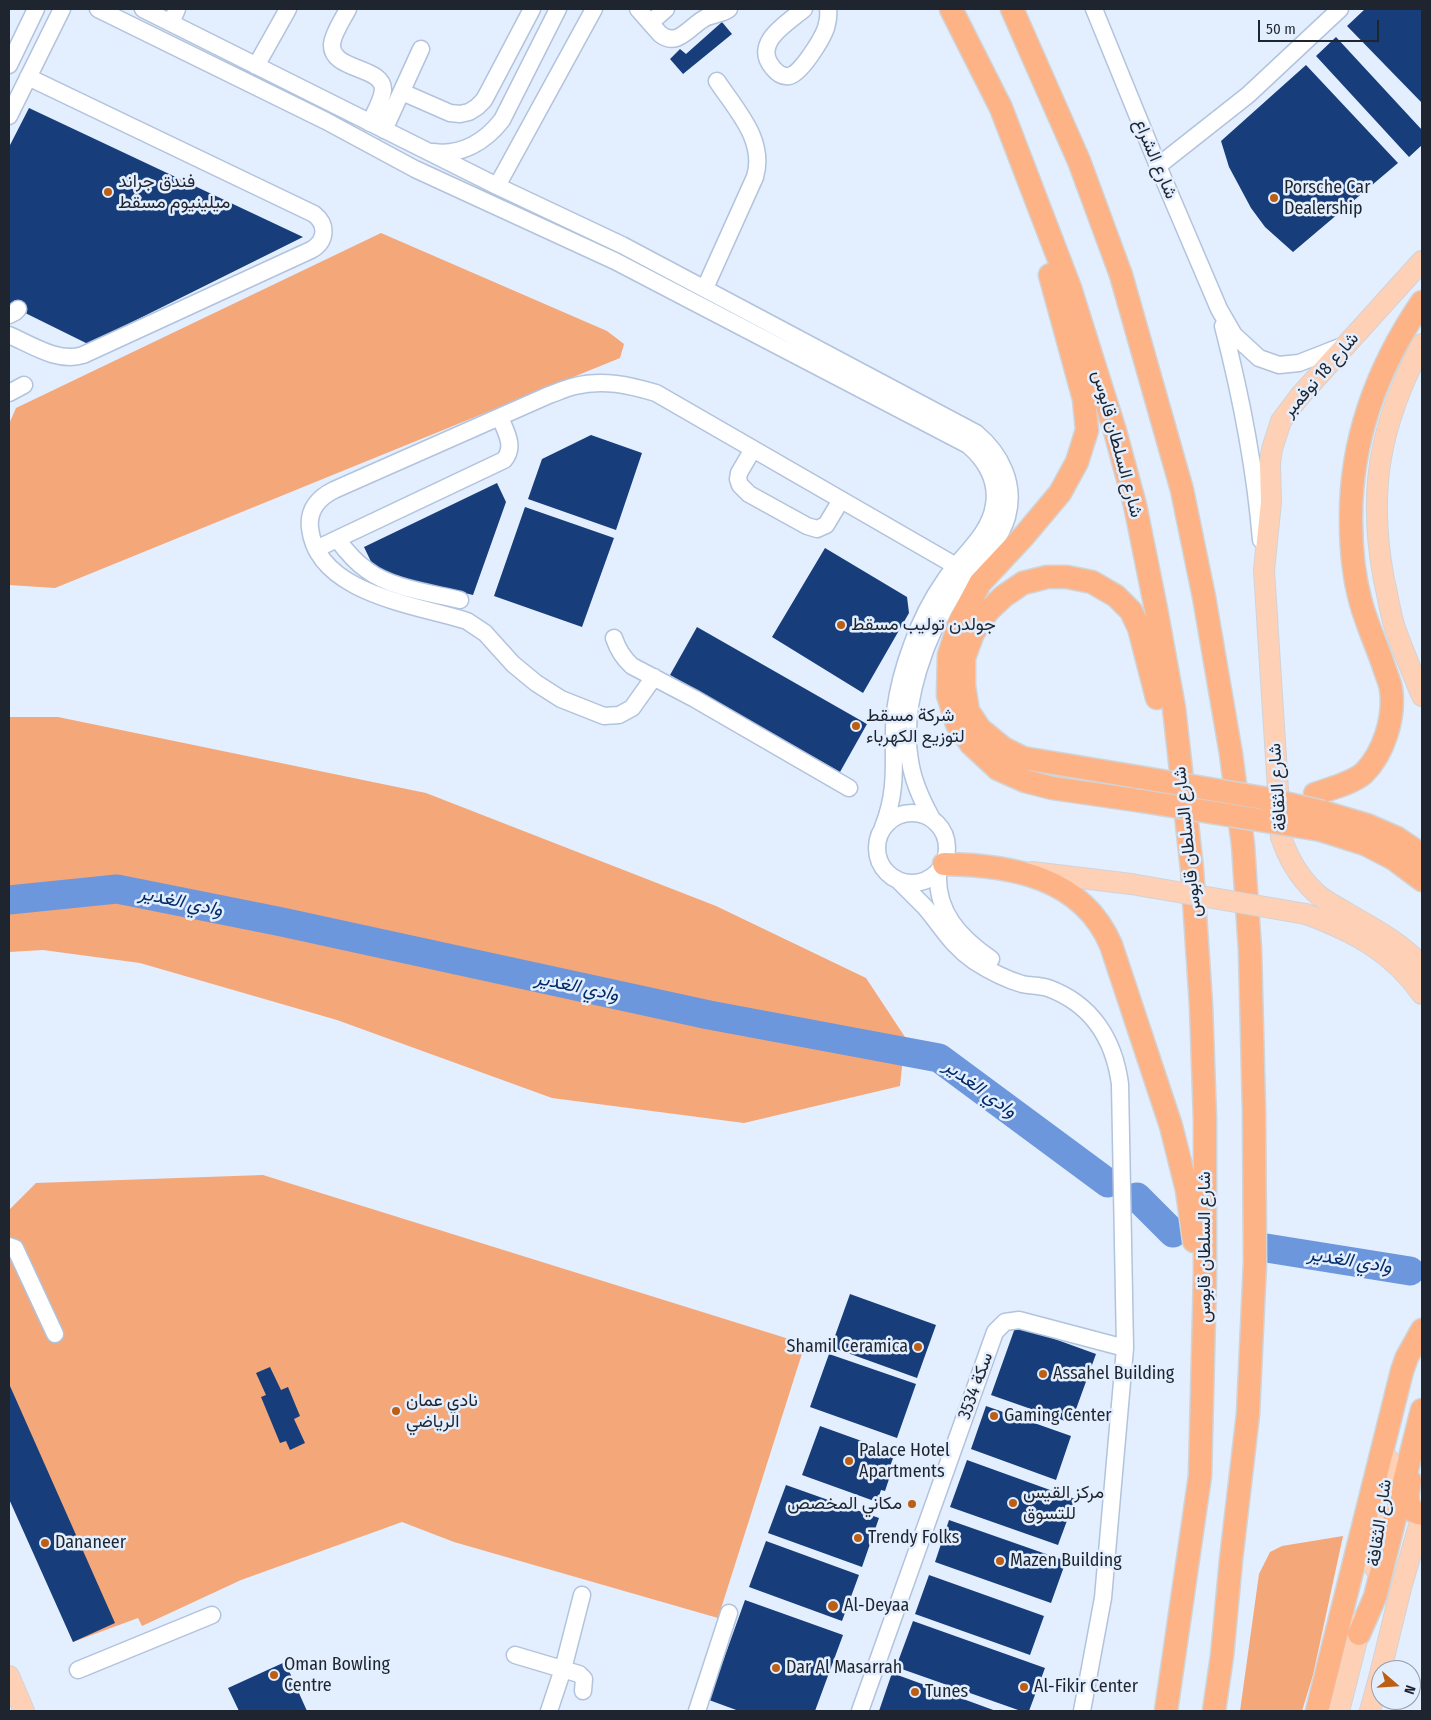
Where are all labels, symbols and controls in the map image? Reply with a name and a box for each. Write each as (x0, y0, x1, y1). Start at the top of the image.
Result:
scale bar (1261, 10, 1382, 42)
text: 50 m (1266, 20, 1296, 38)
street label: شارع الشراع (1128, 116, 1182, 202)
place label: فندق جراند ميلينيوم مسقط (118, 171, 230, 213)
place label: Porsche Car Dealership (1284, 177, 1370, 220)
marker: فندق جراند ميلينيوم مسقط (102, 186, 114, 198)
marker: Porsche Car Dealership (1268, 192, 1280, 204)
street label: شارع 18 نوفمبر (1278, 328, 1364, 422)
street label: شارع السلطان قابوس (1087, 368, 1147, 520)
place label: جولدن توليب مسقط (851, 614, 996, 636)
marker: جولدن توليب مسقط (835, 619, 847, 631)
place label: شركة مسقط لتوزيع الكهرباء (866, 705, 965, 748)
marker: شركة مسقط لتوزيع الكهرباء (850, 720, 862, 732)
street label: شارع الثقافة (1264, 742, 1292, 832)
street label: شارع السلطان قابوس (1169, 766, 1207, 918)
water label: وادي الغدير (137, 882, 225, 922)
water label: وادي الغدير (533, 967, 621, 1007)
water label: وادي الغدير (939, 1055, 1021, 1123)
street label: شارع السلطان قابوس (1194, 1171, 1216, 1323)
water label: وادي الغدير (1306, 1243, 1394, 1279)
place label: Shamil Ceramica (786, 1336, 908, 1358)
marker: Shamil Ceramica (912, 1341, 924, 1353)
street label: سكة 3534 (954, 1349, 998, 1423)
place label: Assahel Building (1053, 1363, 1174, 1385)
marker: Assahel Building (1037, 1368, 1049, 1380)
place label: نادي عمان الرياضي (406, 1390, 478, 1432)
marker: نادي عمان الرياضي (390, 1405, 402, 1417)
place label: Gaming Center (1004, 1405, 1112, 1427)
marker: Gaming Center (988, 1410, 1000, 1422)
place label: Palace Hotel Apartments (859, 1440, 950, 1482)
marker: Palace Hotel Apartments (843, 1455, 855, 1467)
street label: شارع الثقافة (1363, 1478, 1397, 1568)
place label: مركز القيس للتسوق (1023, 1482, 1104, 1525)
place label: مكاني المخصص (787, 1493, 902, 1515)
marker: مركز القيس للتسوق (1007, 1497, 1019, 1509)
marker: مكاني المخصص (906, 1498, 918, 1510)
place label: Trendy Folks (868, 1527, 959, 1549)
place label: Dananeer (55, 1532, 126, 1554)
marker: Trendy Folks (852, 1532, 864, 1544)
marker: Dananeer (39, 1537, 51, 1549)
place label: Mazen Building (1010, 1550, 1122, 1572)
marker: Mazen Building (994, 1555, 1006, 1567)
place label: Al-Deyaa (844, 1595, 909, 1617)
marker: Al-Deyaa (826, 1599, 840, 1613)
place label: Oman Bowling Centre (284, 1654, 390, 1696)
place label: Dar Al Masarrah (786, 1657, 902, 1679)
north arrow (1371, 1660, 1421, 1710)
marker: Dar Al Masarrah (770, 1662, 782, 1674)
marker: Oman Bowling Centre (268, 1669, 280, 1681)
place label: Al-Fikir Center (1034, 1676, 1138, 1698)
place label: Tunes (925, 1681, 968, 1703)
marker: Al-Fikir Center (1018, 1681, 1030, 1693)
text: N (1400, 1683, 1419, 1696)
marker: Tunes (909, 1686, 921, 1698)

